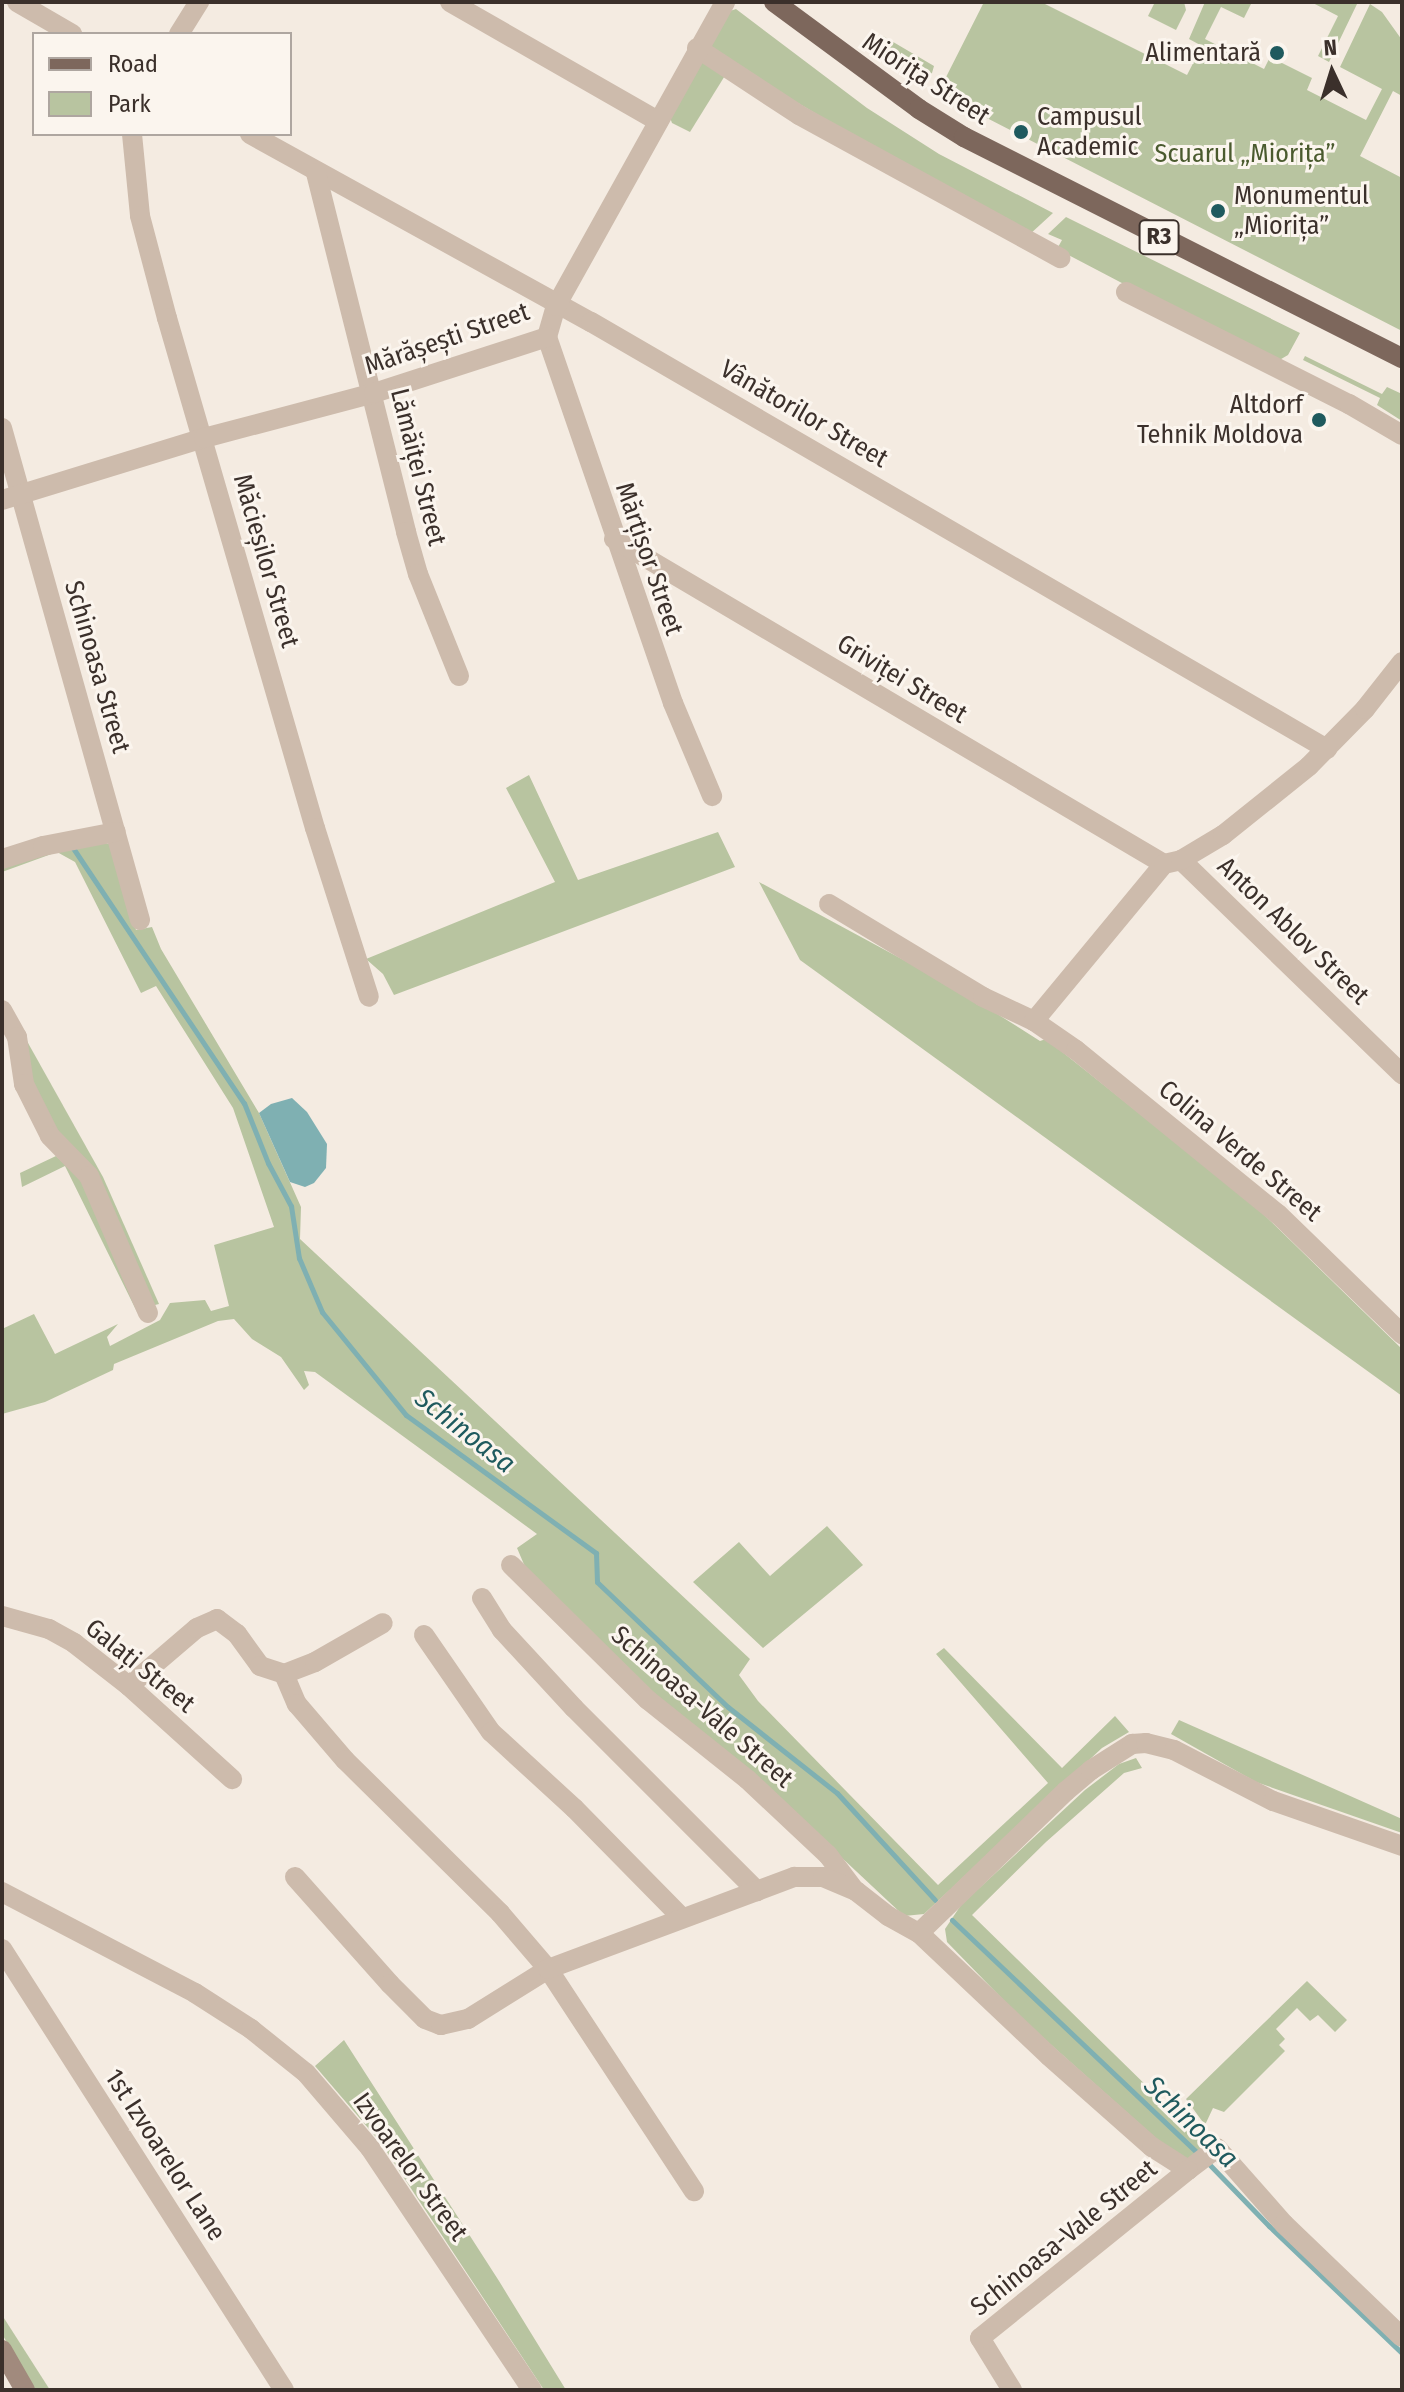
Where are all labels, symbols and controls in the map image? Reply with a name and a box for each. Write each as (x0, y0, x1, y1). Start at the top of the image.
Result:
street label: Miorița Street (857, 26, 995, 132)
legend (32, 32, 292, 136)
north arrow (1292, 32, 1372, 112)
text: N (1323, 34, 1338, 61)
place label: Alimentară (1145, 37, 1261, 69)
marker: Alimentară (1268, 44, 1286, 62)
text: Road (108, 50, 158, 78)
text: Park (108, 90, 151, 118)
place label: Campusul Academic (1037, 101, 1142, 162)
marker: Campusul Academic (1012, 123, 1030, 141)
park label: Scuarul „Miorița” (1154, 138, 1336, 170)
place label: Monumentul „Miorița” (1234, 180, 1369, 242)
marker: Monumentul „Miorița” (1209, 202, 1227, 220)
road number: R3 (1137, 217, 1181, 257)
street label: Mărășești Street (361, 296, 533, 382)
street label: Vânătorilor Street (715, 353, 893, 475)
street label: Lămăiței Street (383, 385, 453, 549)
place label: Altdorf Tehnik Moldova (1137, 389, 1303, 450)
marker: Altdorf Tehnik Moldova (1310, 411, 1328, 429)
street label: Măcieșilor Street (226, 471, 306, 651)
street label: Mărțișor Street (608, 479, 690, 639)
street label: Schinoasa Street (58, 577, 136, 757)
street label: Griviței Street (831, 628, 973, 730)
street label: Anton Ablov Street (1211, 851, 1375, 1011)
street label: Colina Verde Street (1152, 1074, 1328, 1228)
water label: Schinoasa (408, 1382, 522, 1480)
street label: Galați Street (79, 1612, 201, 1720)
street label: Schinoasa-Vale Street (605, 1620, 799, 1794)
street label: 1st Izvoarelor Lane (98, 2063, 232, 2247)
water label: Schinoasa (1137, 2069, 1245, 2175)
street label: Izvoarelor Street (346, 2087, 474, 2247)
street label: Schinoasa-Vale Street (965, 2153, 1163, 2323)

